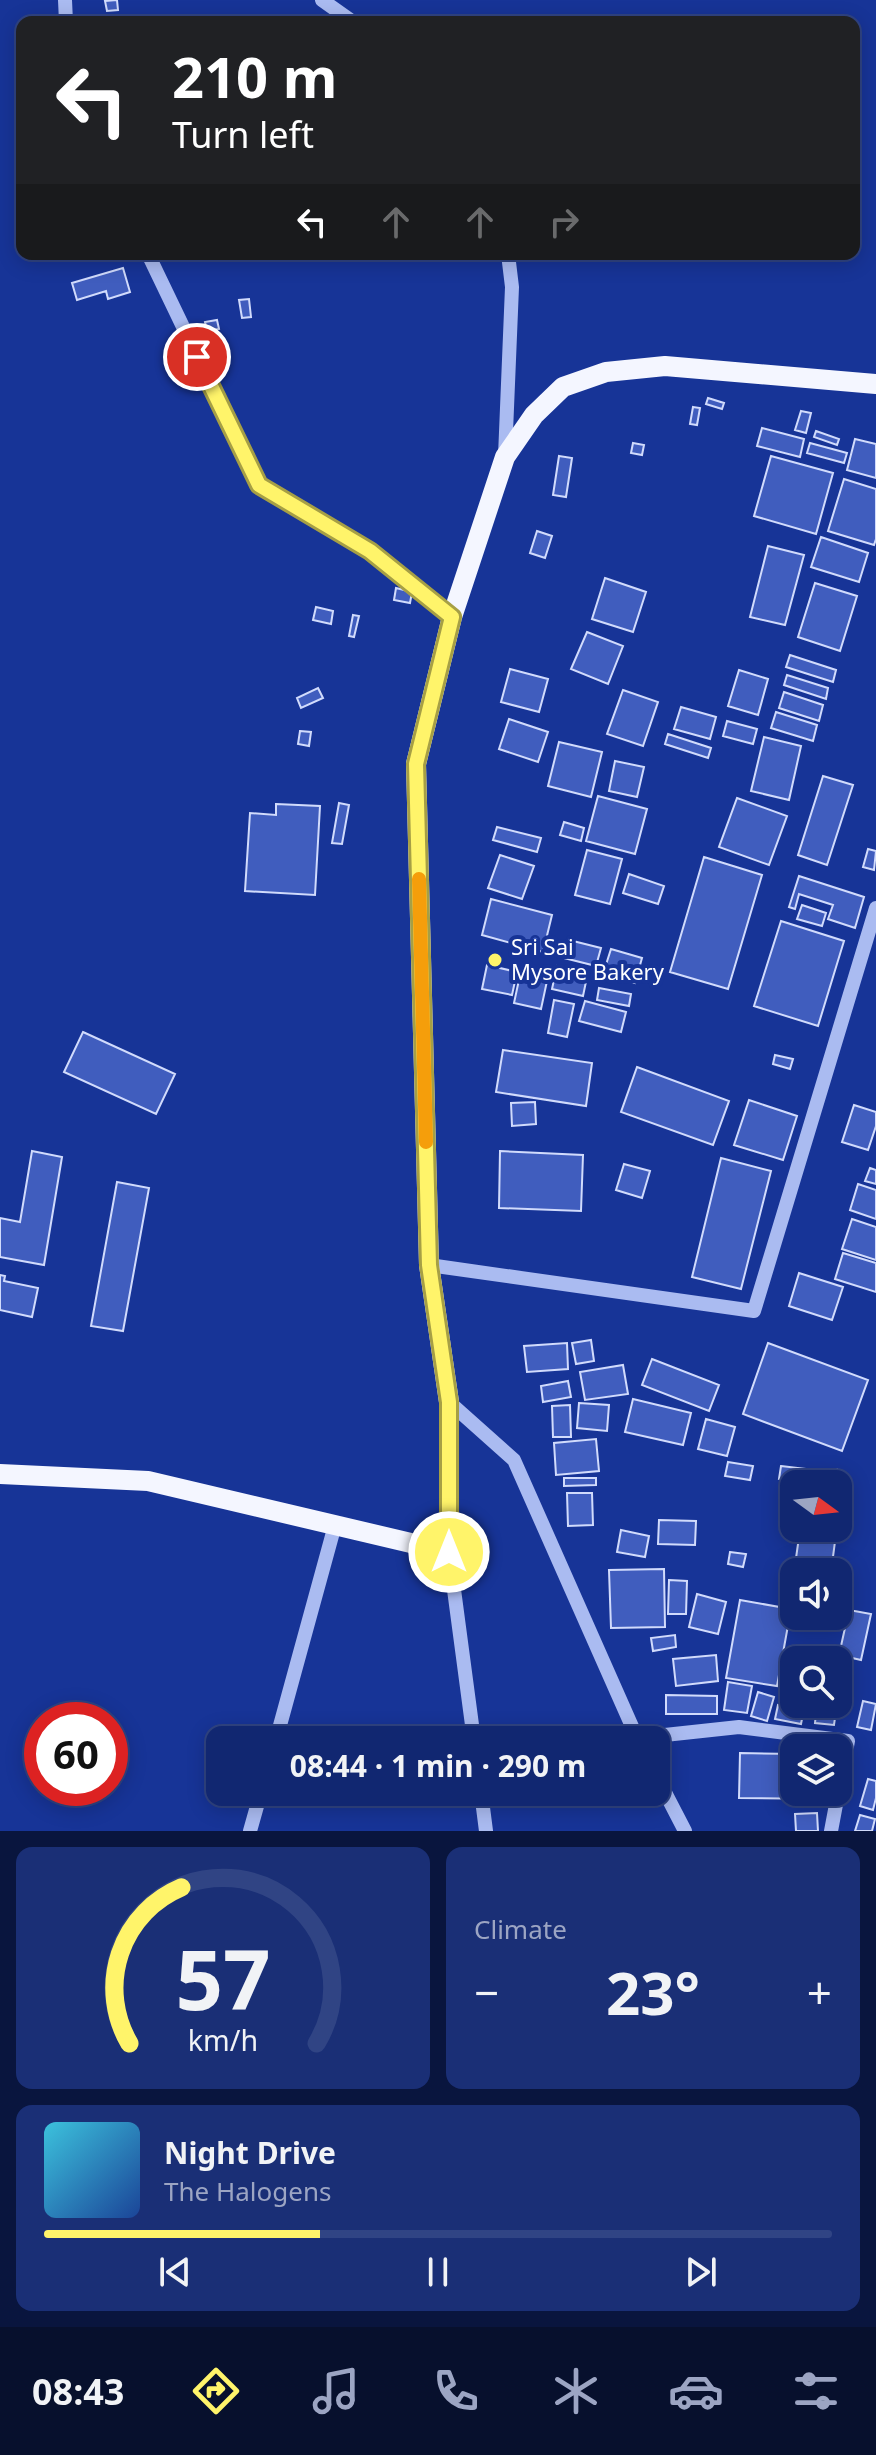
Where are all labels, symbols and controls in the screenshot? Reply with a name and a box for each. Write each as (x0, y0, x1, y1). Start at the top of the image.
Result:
text: 210 m (172, 38, 337, 114)
icon: left (40, 48, 144, 152)
text: Turn left (172, 110, 314, 159)
icon: left (290, 200, 334, 244)
icon: ahead (374, 200, 418, 244)
icon: ahead (458, 200, 502, 244)
icon: right (542, 200, 586, 244)
pin (163, 323, 231, 391)
icon: arrive (175, 335, 219, 379)
place label: Sri Sai Mysore Bakery (511, 931, 665, 986)
marker: Sri Sai Mysore Bakery (486, 951, 504, 969)
north arrow (780, 1470, 852, 1542)
map controls (780, 1470, 852, 1806)
position arrow (407, 1510, 491, 1594)
button: sound (780, 1558, 852, 1630)
button: search (780, 1646, 852, 1718)
speed limit sign: 60 (24, 1702, 128, 1806)
button: layers (780, 1734, 852, 1806)
text: 08:44 · 1 min · 290 m (290, 1745, 586, 1786)
text: Climate (474, 1911, 567, 1947)
text: 57 (175, 1921, 271, 2034)
text: 23° (606, 1951, 700, 2033)
text: − (474, 1962, 499, 2022)
text: + (807, 1962, 832, 2022)
text: km/h (188, 2020, 258, 2059)
text: Night Drive (164, 2132, 336, 2173)
text: The Halogens (164, 2173, 331, 2209)
icon: previous (153, 2250, 197, 2294)
icon: pause (416, 2250, 460, 2294)
icon: next (679, 2250, 723, 2294)
icon: directions (188, 2363, 244, 2419)
icon: music (308, 2363, 364, 2419)
icon: phone (428, 2363, 484, 2419)
icon: climate (548, 2363, 604, 2419)
icon: car (668, 2363, 724, 2419)
icon: filters (788, 2363, 844, 2419)
text: 08:43 (32, 2367, 124, 2416)

